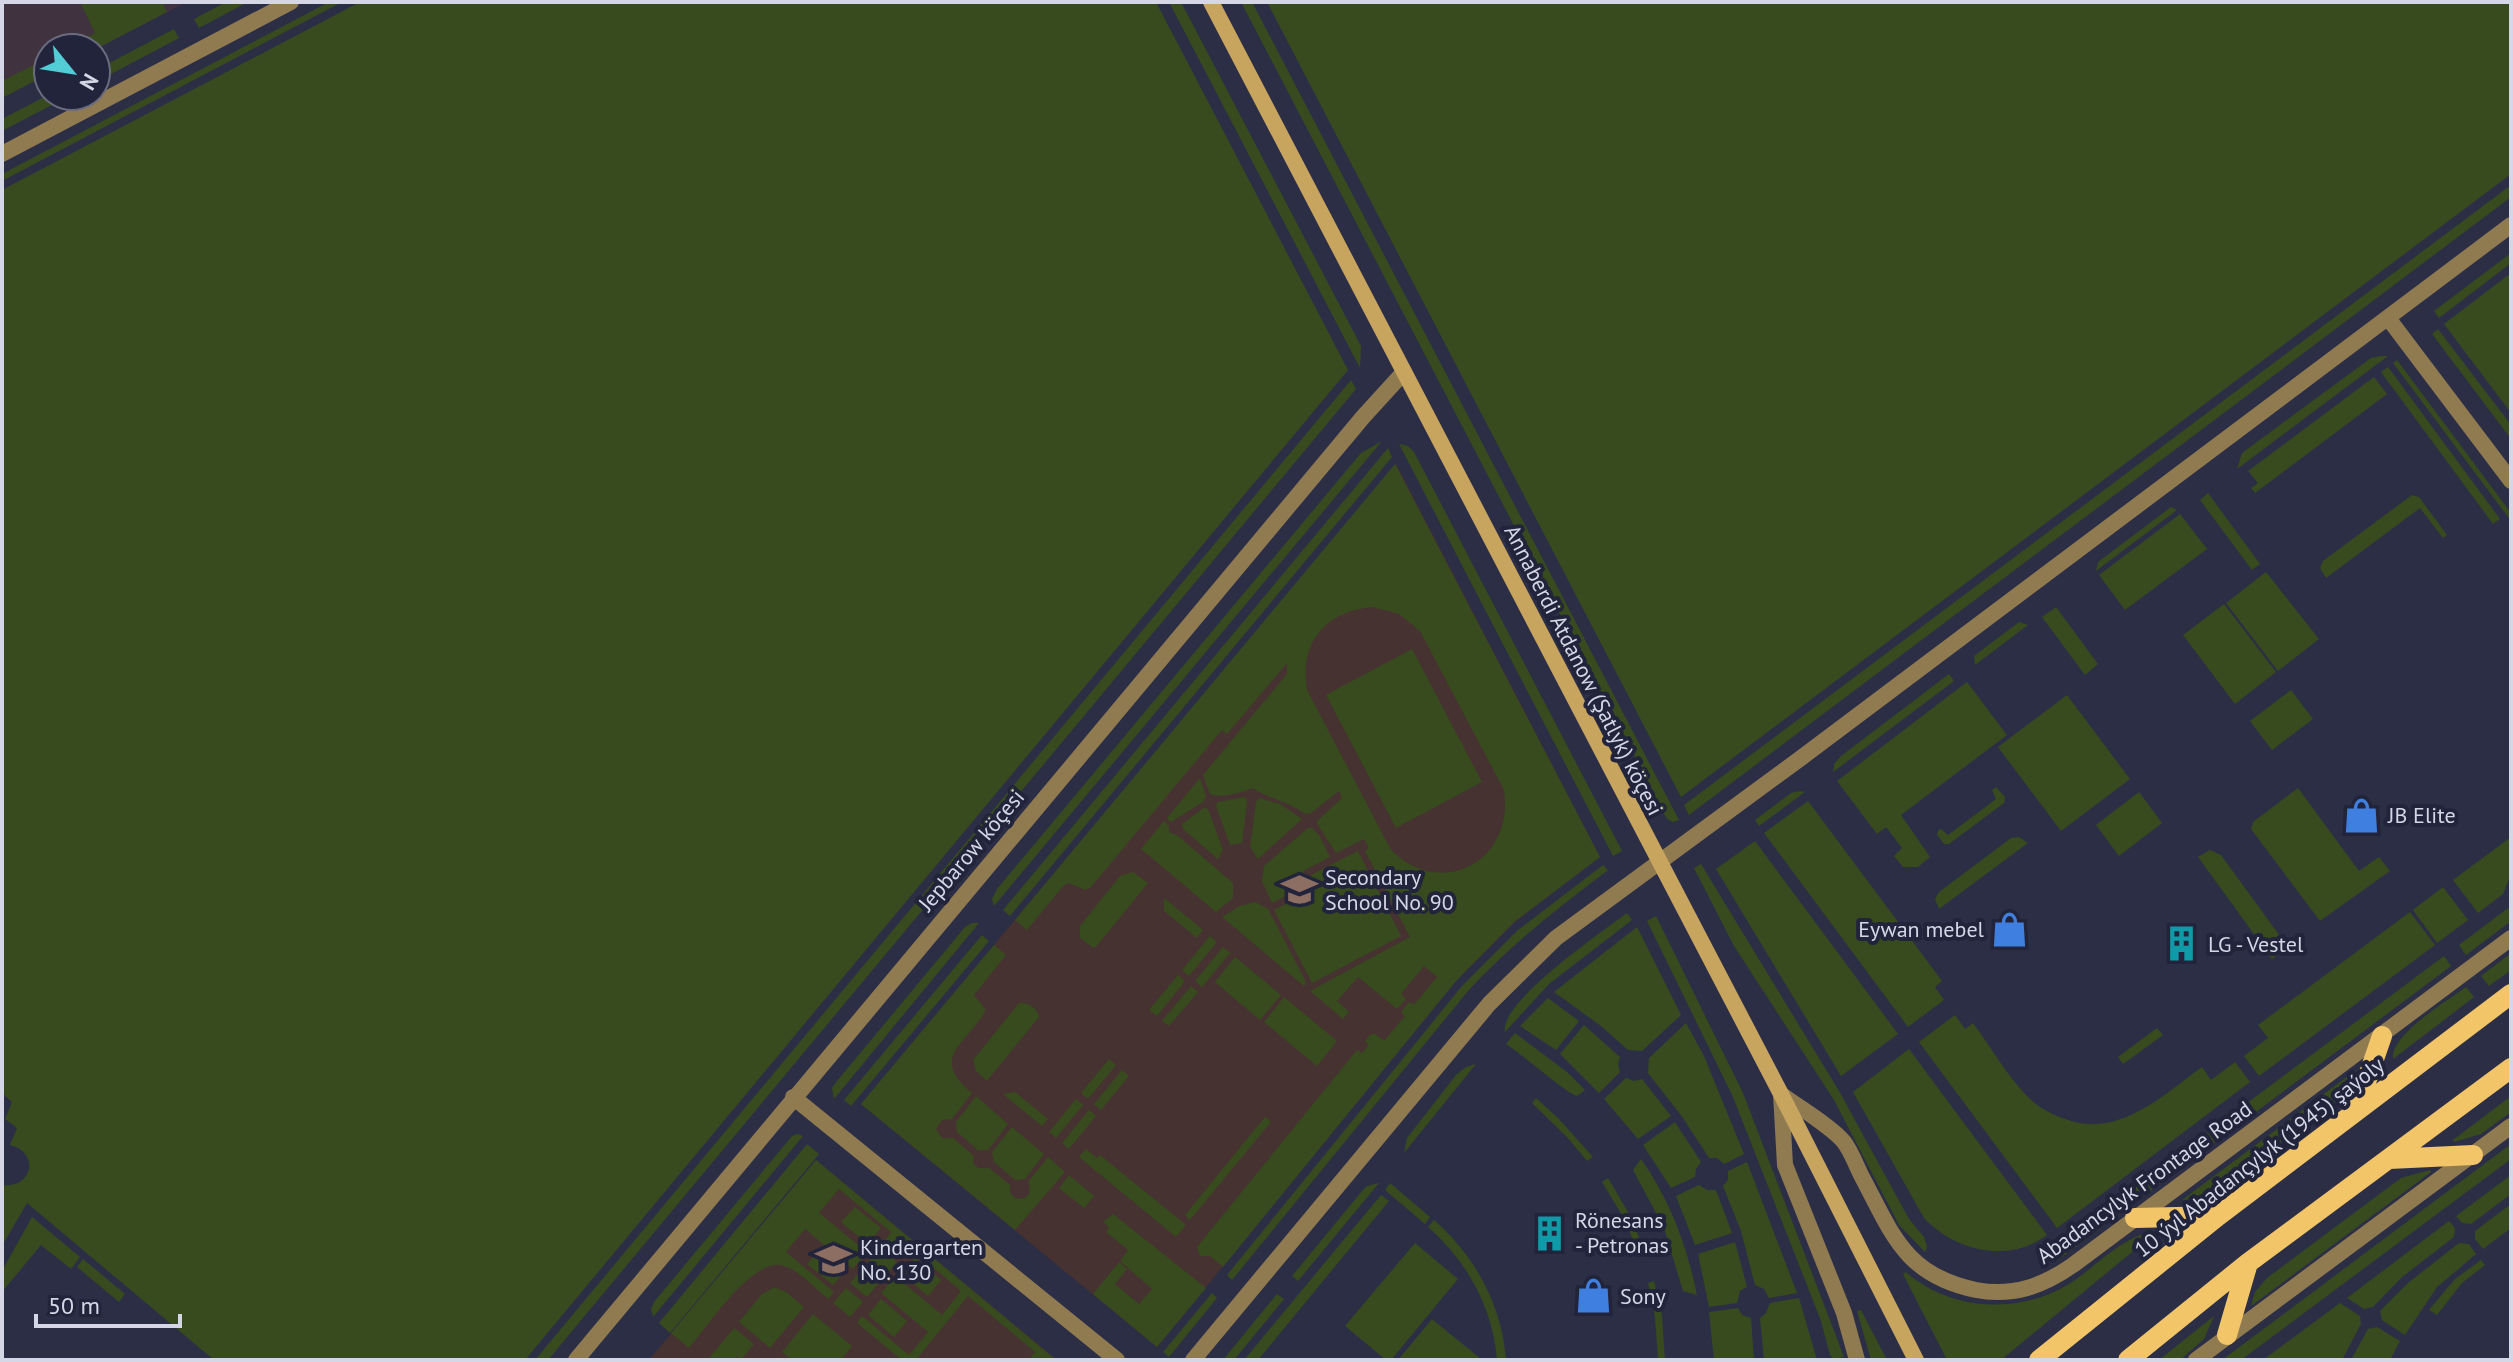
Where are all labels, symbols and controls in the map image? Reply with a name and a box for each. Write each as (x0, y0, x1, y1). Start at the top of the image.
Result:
north arrow (32, 32, 112, 112)
text: N (74, 69, 105, 95)
street label: Annaberdi Atdanow (Şatlyk) köçesi (1498, 520, 1670, 820)
street label: Jepbarow köçesi (911, 783, 1030, 917)
shop icon: JB Elite (2343, 796, 2381, 834)
place label: JB Elite (2387, 801, 2456, 829)
place label: Secondary School No. 90 (1325, 863, 1454, 916)
school or university icon: Secondary School No. 90 (1280, 871, 1318, 909)
shop icon: Eywan mebel (1991, 910, 2029, 948)
place label: Eywan mebel (1858, 915, 1985, 943)
building icon: LG - Vestel (2163, 925, 2201, 963)
place label: LG - Vestel (2208, 930, 2304, 958)
street label: 10 ýyl Abadançylyk (1945) şaýoly (2128, 1050, 2390, 1263)
street label: Abadancylyk Frontage Road (2031, 1094, 2257, 1270)
place label: Rönesans - Petronas (1575, 1206, 1669, 1259)
building icon: Rönesans - Petronas (1530, 1214, 1568, 1252)
place label: Kindergarten No. 130 (860, 1233, 983, 1286)
school or university icon: Kindergarten No. 130 (815, 1241, 853, 1279)
shop icon: Sony (1575, 1277, 1613, 1315)
scale bar (36, 1278, 180, 1328)
place label: Sony (1620, 1282, 1667, 1310)
text: 50 m (48, 1290, 100, 1321)

